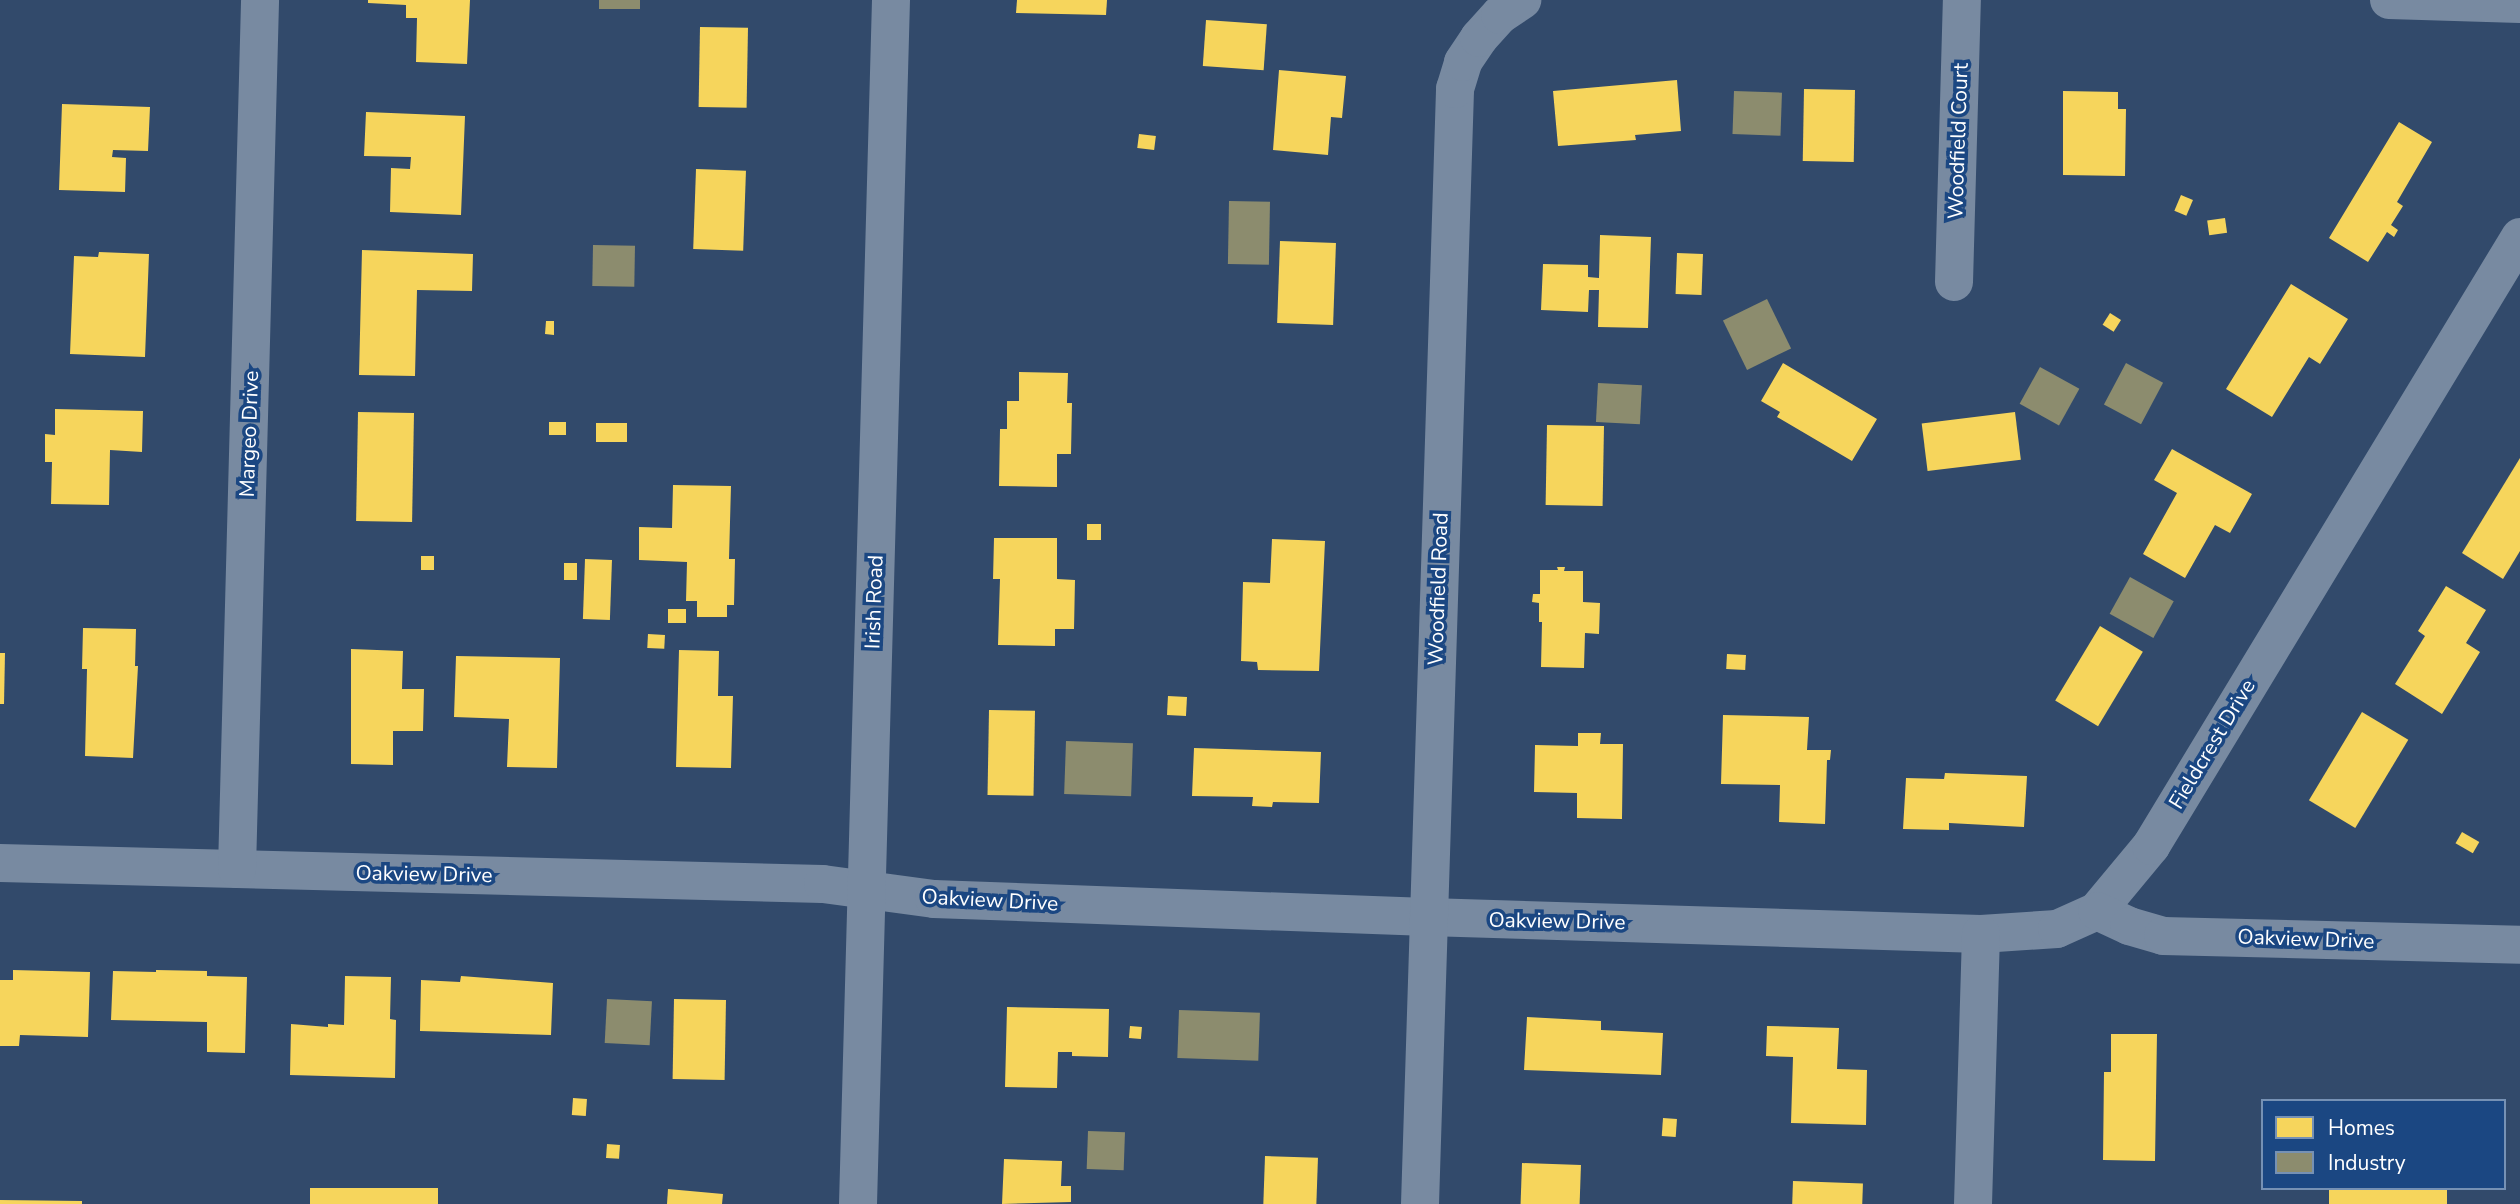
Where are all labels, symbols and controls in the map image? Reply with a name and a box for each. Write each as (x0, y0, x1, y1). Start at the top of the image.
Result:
street label: Woodfield Court (1943, 62, 1973, 220)
street label: Margeo Drive (234, 370, 264, 498)
street label: Woodfield Road (1423, 512, 1453, 666)
street label: Irish Road (860, 555, 888, 649)
street label: Fieldcrest Drive (2163, 675, 2261, 813)
street label: Oakview Drive (355, 860, 493, 888)
street label: Oakview Drive (921, 884, 1059, 916)
street label: Oakview Drive (1488, 907, 1626, 935)
street label: Oakview Drive (2237, 924, 2375, 954)
legend (2261, 1099, 2506, 1190)
text: Homes (2328, 1114, 2395, 1142)
text: Industry (2328, 1149, 2406, 1177)

